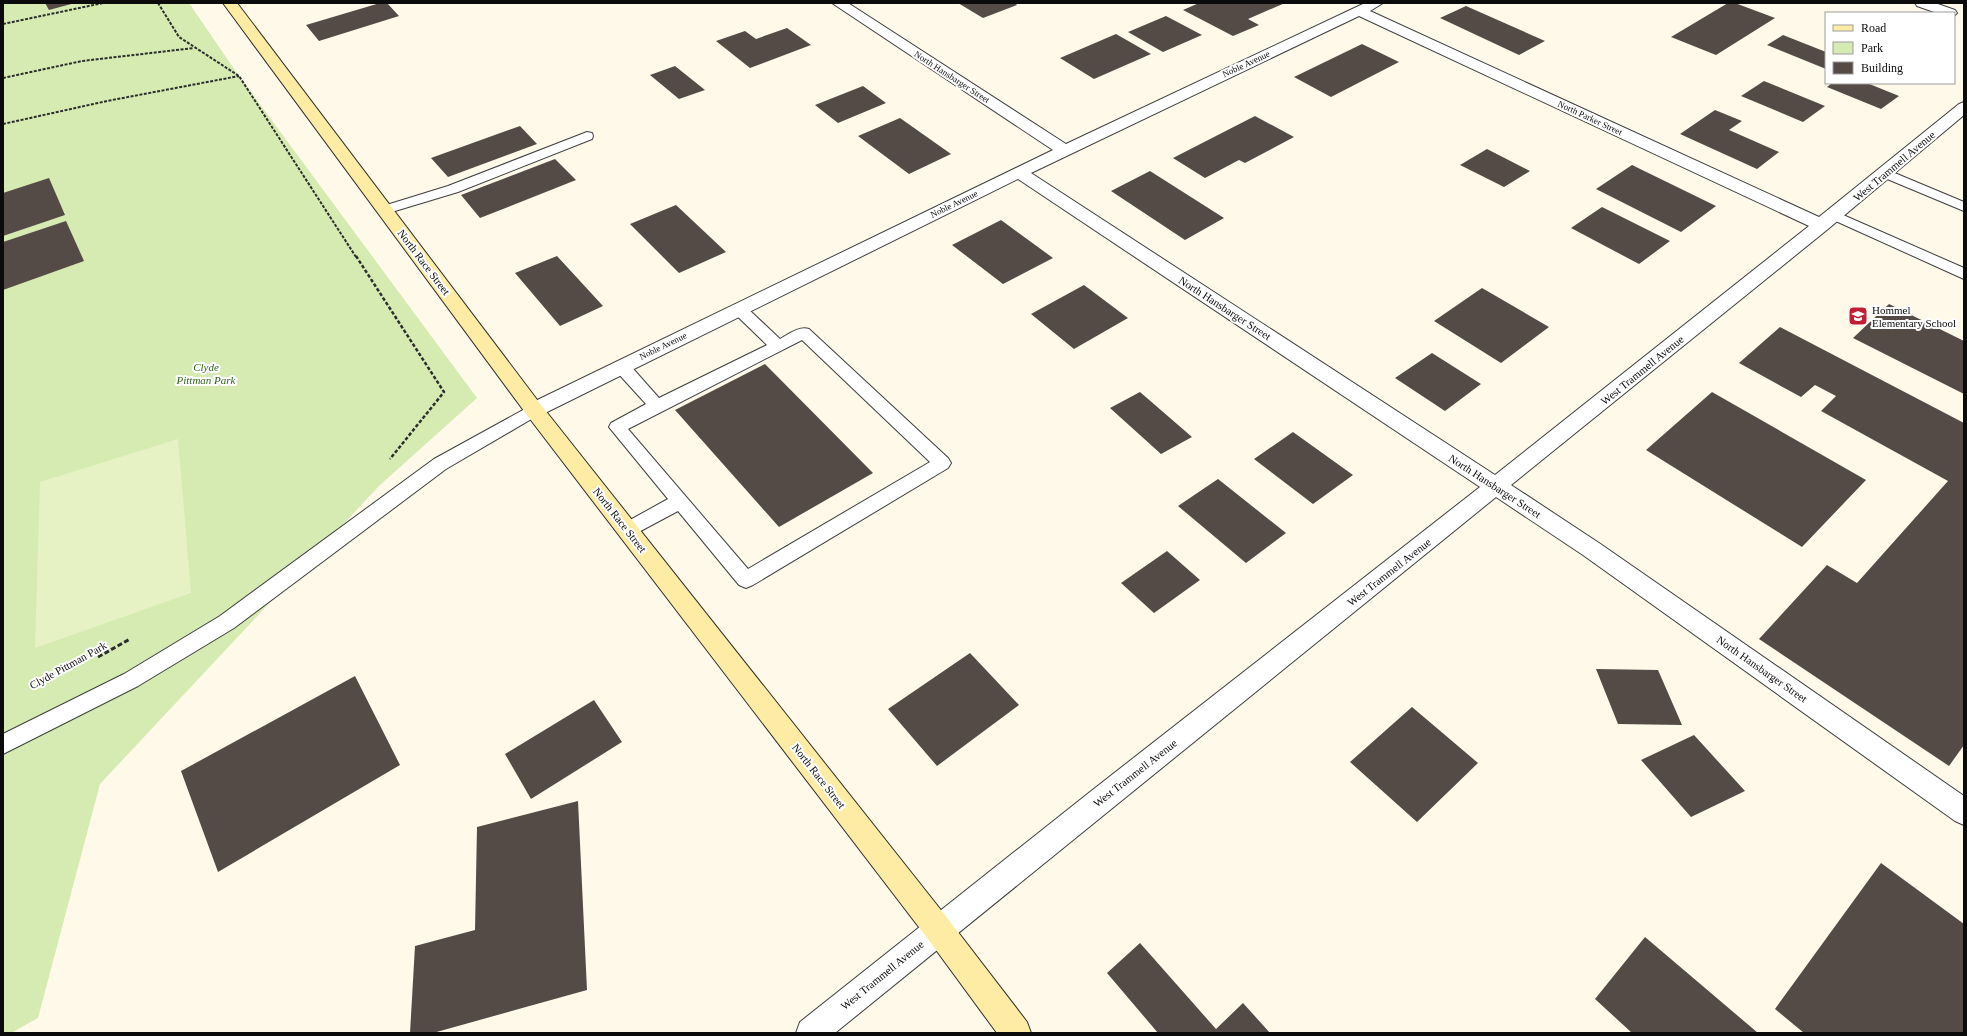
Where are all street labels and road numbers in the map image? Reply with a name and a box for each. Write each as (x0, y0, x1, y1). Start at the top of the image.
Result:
street label: North Hansbarger Street (912, 49, 992, 105)
street label: Noble Avenue (1221, 49, 1271, 79)
street label: North Parker Street (1556, 99, 1624, 138)
street label: West Trammell Avenue (1851, 128, 1937, 204)
street label: Noble Avenue (929, 188, 979, 220)
street label: North Race Street (395, 227, 453, 297)
street label: North Hansbarger Street (1177, 274, 1273, 342)
street label: Noble Avenue (638, 330, 688, 362)
street label: West Trammell Avenue (1598, 333, 1686, 407)
street label: North Hansbarger Street (1447, 452, 1543, 520)
street label: North Race Street (591, 485, 649, 555)
street label: West Trammell Avenue (1345, 536, 1433, 608)
street label: North Hansbarger Street (1715, 633, 1809, 705)
street label: Clyde Pittman Park (27, 639, 109, 691)
street label: West Trammell Avenue (1091, 737, 1179, 809)
street label: North Race Street (790, 741, 848, 811)
street label: West Trammell Avenue (838, 938, 926, 1012)

